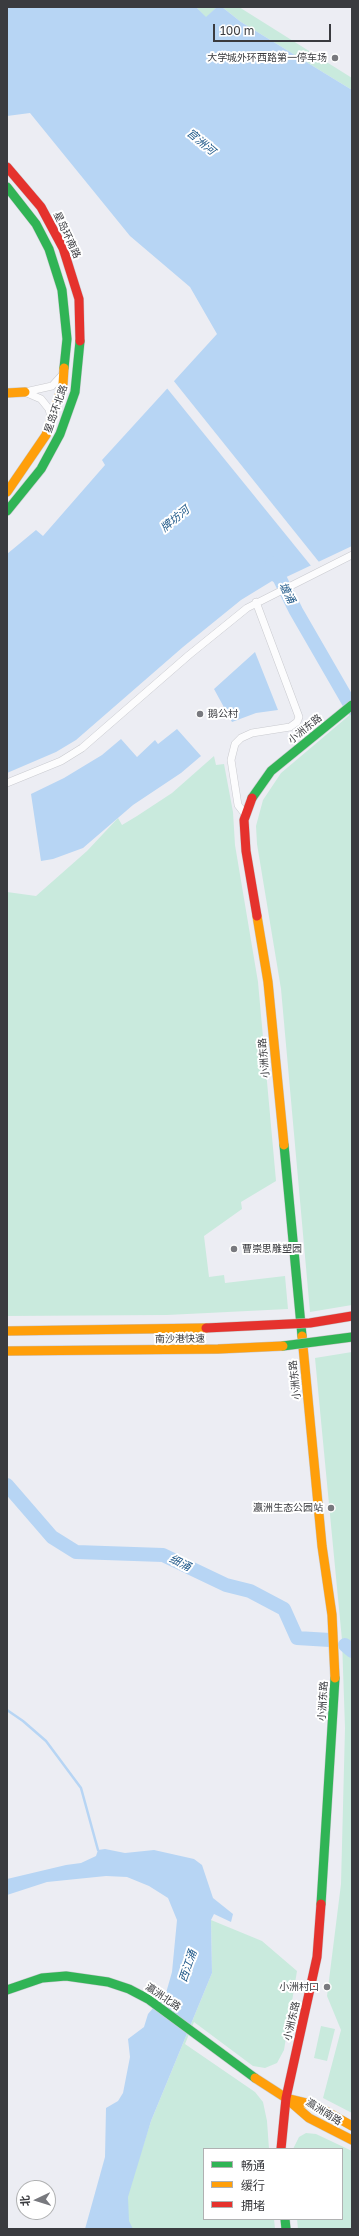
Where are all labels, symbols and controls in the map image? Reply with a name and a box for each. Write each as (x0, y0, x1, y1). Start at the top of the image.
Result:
scale bar (215, 16, 333, 42)
text: 100 m (220, 23, 254, 38)
place label: 大学城外环西路第一停车场 (207, 52, 327, 64)
marker: 大学城外环西路第一停车场 (330, 53, 340, 63)
water label: 官洲河 (184, 126, 218, 158)
street label: 星岛环南路 (51, 210, 83, 260)
street label: 星岛环北路 (42, 383, 70, 435)
water label: 牌坊河 (158, 503, 192, 535)
water label: 塘涌 (276, 580, 298, 606)
place label: 鹅公村 (208, 708, 238, 720)
marker: 鹅公村 (195, 709, 205, 719)
street label: 小洲东路 (286, 712, 324, 746)
street label: 小洲东路 (256, 1038, 272, 1078)
place label: 曹崇思雕塑园 (242, 1243, 302, 1255)
marker: 曹崇思雕塑园 (229, 1244, 239, 1254)
street label: 南沙港快速 (155, 1333, 205, 1345)
street label: 小洲东路 (287, 1359, 303, 1401)
place label: 瀛洲生态公园站 (253, 1502, 323, 1514)
marker: 瀛洲生态公园站 (326, 1503, 336, 1513)
water label: 细涌 (167, 1552, 193, 1574)
street label: 小洲东路 (316, 1681, 330, 1721)
water label: 西江涌 (176, 1948, 200, 1984)
street label: 瀛洲北路 (143, 1981, 183, 2013)
place label: 小洲村口 (279, 1981, 319, 1993)
marker: 小洲村口 (322, 1982, 332, 1992)
street label: 小洲东路 (282, 2000, 302, 2042)
street label: 瀛洲南路 (304, 2096, 344, 2128)
legend (203, 2148, 343, 2220)
text: 畅通 (241, 2158, 265, 2173)
text: 缓行 (241, 2178, 265, 2193)
north arrow (16, 2180, 56, 2220)
text: 北 (18, 2195, 31, 2207)
text: 拥堵 (241, 2198, 265, 2213)

